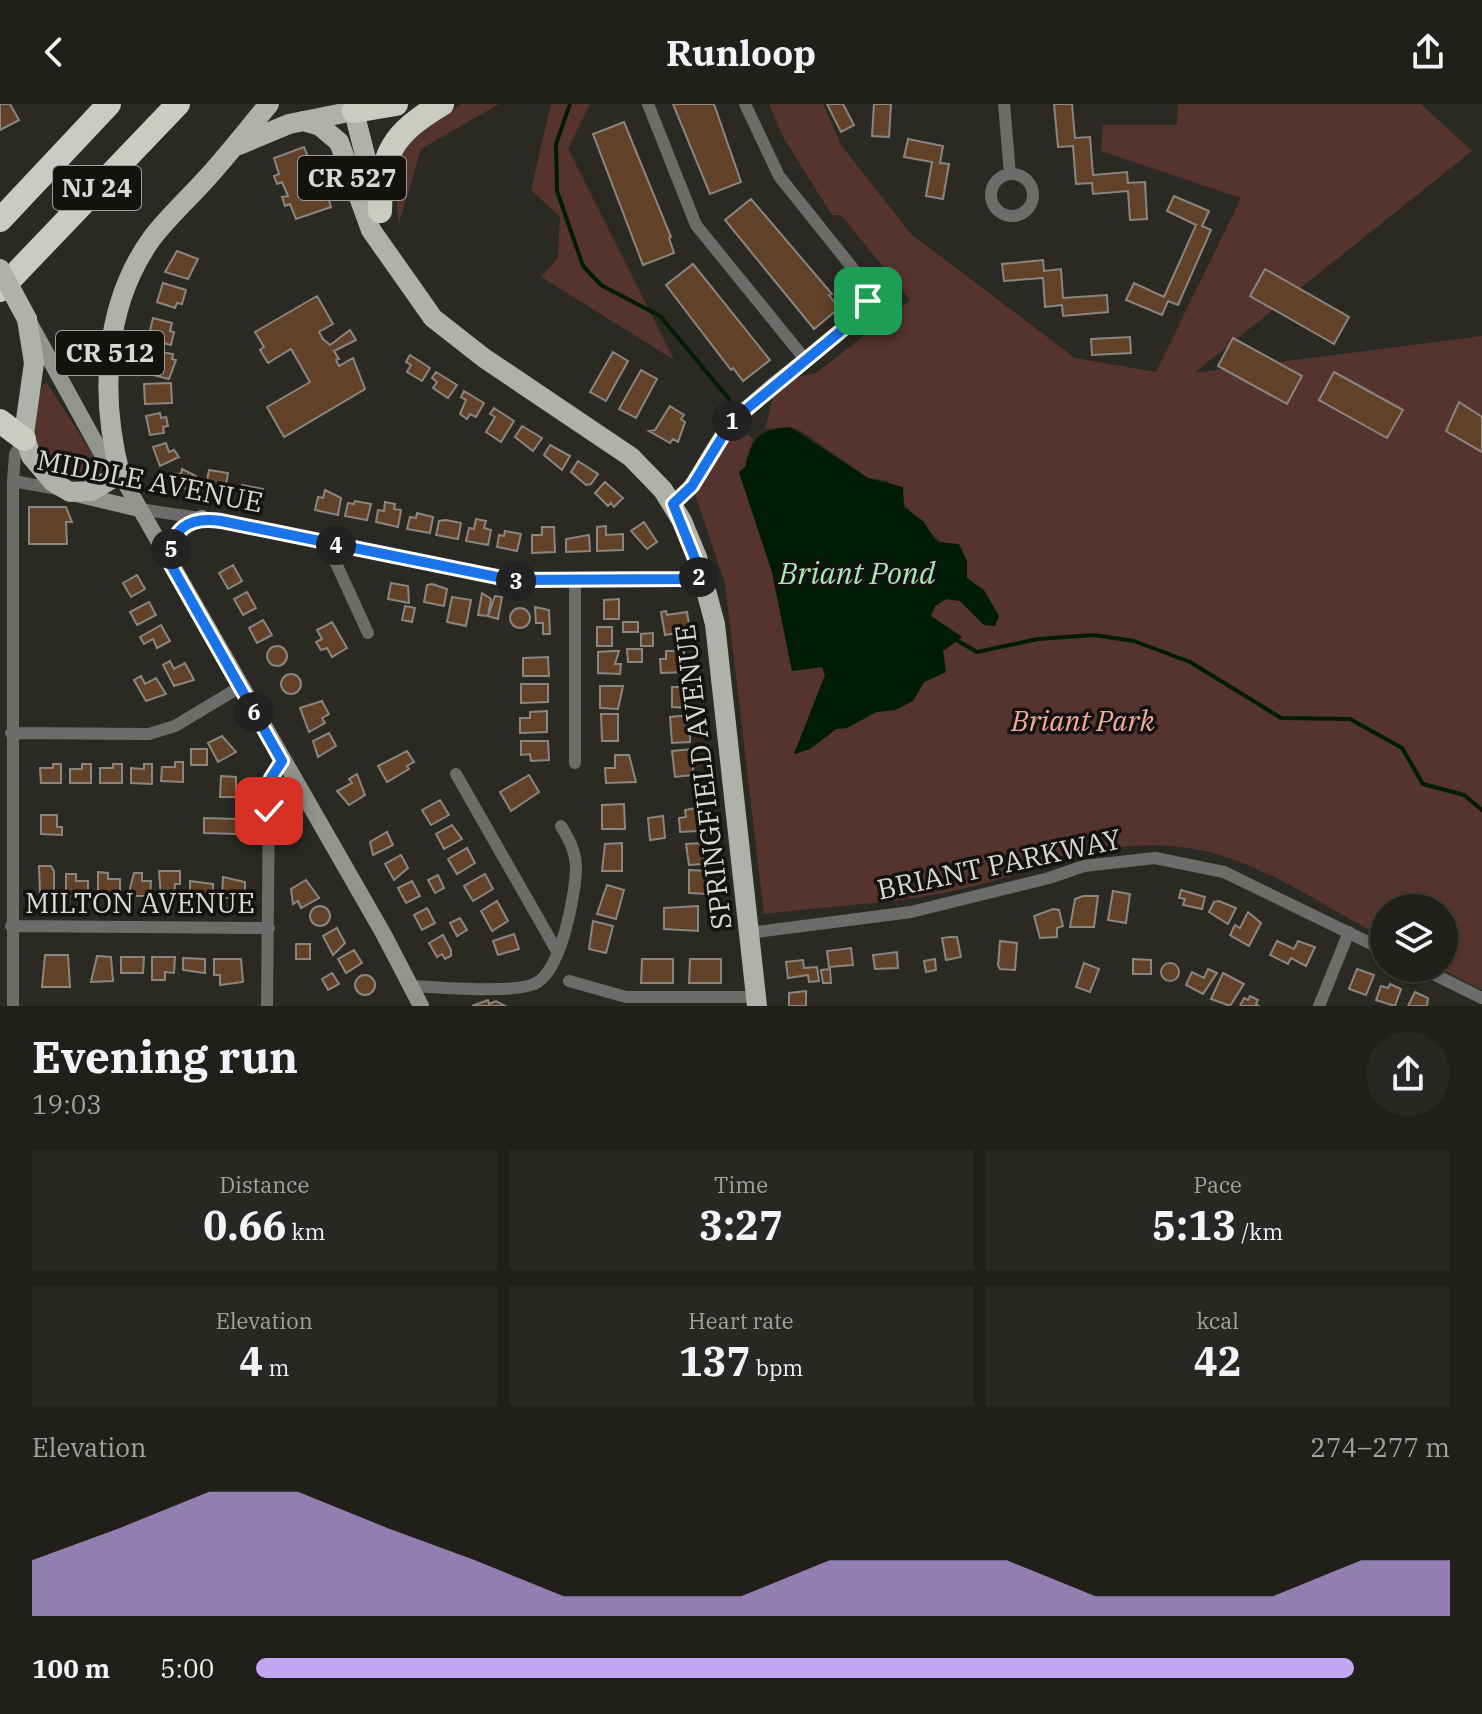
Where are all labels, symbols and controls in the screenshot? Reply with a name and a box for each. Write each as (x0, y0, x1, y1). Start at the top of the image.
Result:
text: Runloop (666, 29, 816, 76)
icon: back (32, 30, 76, 74)
icon: share (1406, 30, 1450, 74)
road number: CR 527 (298, 156, 406, 200)
road number: NJ 24 (53, 166, 141, 210)
pin (834, 267, 902, 335)
icon: arrive (846, 279, 890, 323)
road number: CR 512 (56, 331, 164, 375)
pin: 1 (712, 401, 752, 441)
text: 1 (725, 406, 739, 435)
street label: MIDDLE AVENUE (34, 440, 266, 521)
pin: 4 (316, 525, 356, 565)
pin: 5 (151, 529, 191, 569)
text: 4 (329, 530, 343, 559)
text: 5 (164, 534, 178, 563)
water label: Briant Pond (778, 553, 936, 592)
pin: 2 (679, 557, 719, 597)
pin: 3 (496, 561, 536, 601)
text: 2 (692, 562, 706, 591)
text: 3 (509, 566, 523, 595)
street label: SPRINGFIELD AVENUE (665, 622, 740, 932)
pin: 6 (234, 692, 274, 732)
text: 6 (247, 697, 261, 726)
park label: Briant Park (1010, 702, 1155, 739)
pin (235, 777, 303, 845)
icon: check (247, 789, 291, 833)
street label: BRIANT PARKWAY (873, 820, 1125, 907)
street label: MILTON AVENUE (25, 884, 255, 921)
map controls (1370, 894, 1458, 982)
button: layers (1370, 894, 1458, 982)
text: Evening run (32, 1028, 298, 1085)
button: share (1366, 1032, 1450, 1116)
text: 19:03 (32, 1087, 102, 1121)
text: Distance (219, 1170, 309, 1199)
text: Time (714, 1170, 768, 1199)
text: Pace (1193, 1170, 1242, 1199)
text: 0.66 (203, 1199, 287, 1251)
text: 3:27 (699, 1199, 783, 1251)
text: 5:13 (1152, 1199, 1236, 1251)
text: km (287, 1217, 325, 1246)
text: /km (1236, 1217, 1283, 1246)
text: Elevation (216, 1306, 313, 1335)
text: Heart rate (688, 1306, 794, 1335)
text: kcal (1196, 1306, 1239, 1335)
text: 4 (239, 1335, 263, 1387)
text: 137 (679, 1335, 751, 1387)
text: 42 (1194, 1335, 1242, 1387)
text: m (263, 1353, 289, 1382)
text: bpm (751, 1353, 803, 1382)
text: Elevation (32, 1430, 147, 1464)
text: 274–277 m (1310, 1430, 1450, 1464)
text: 100 m (32, 1651, 110, 1685)
text: 5:00 (160, 1651, 214, 1685)

